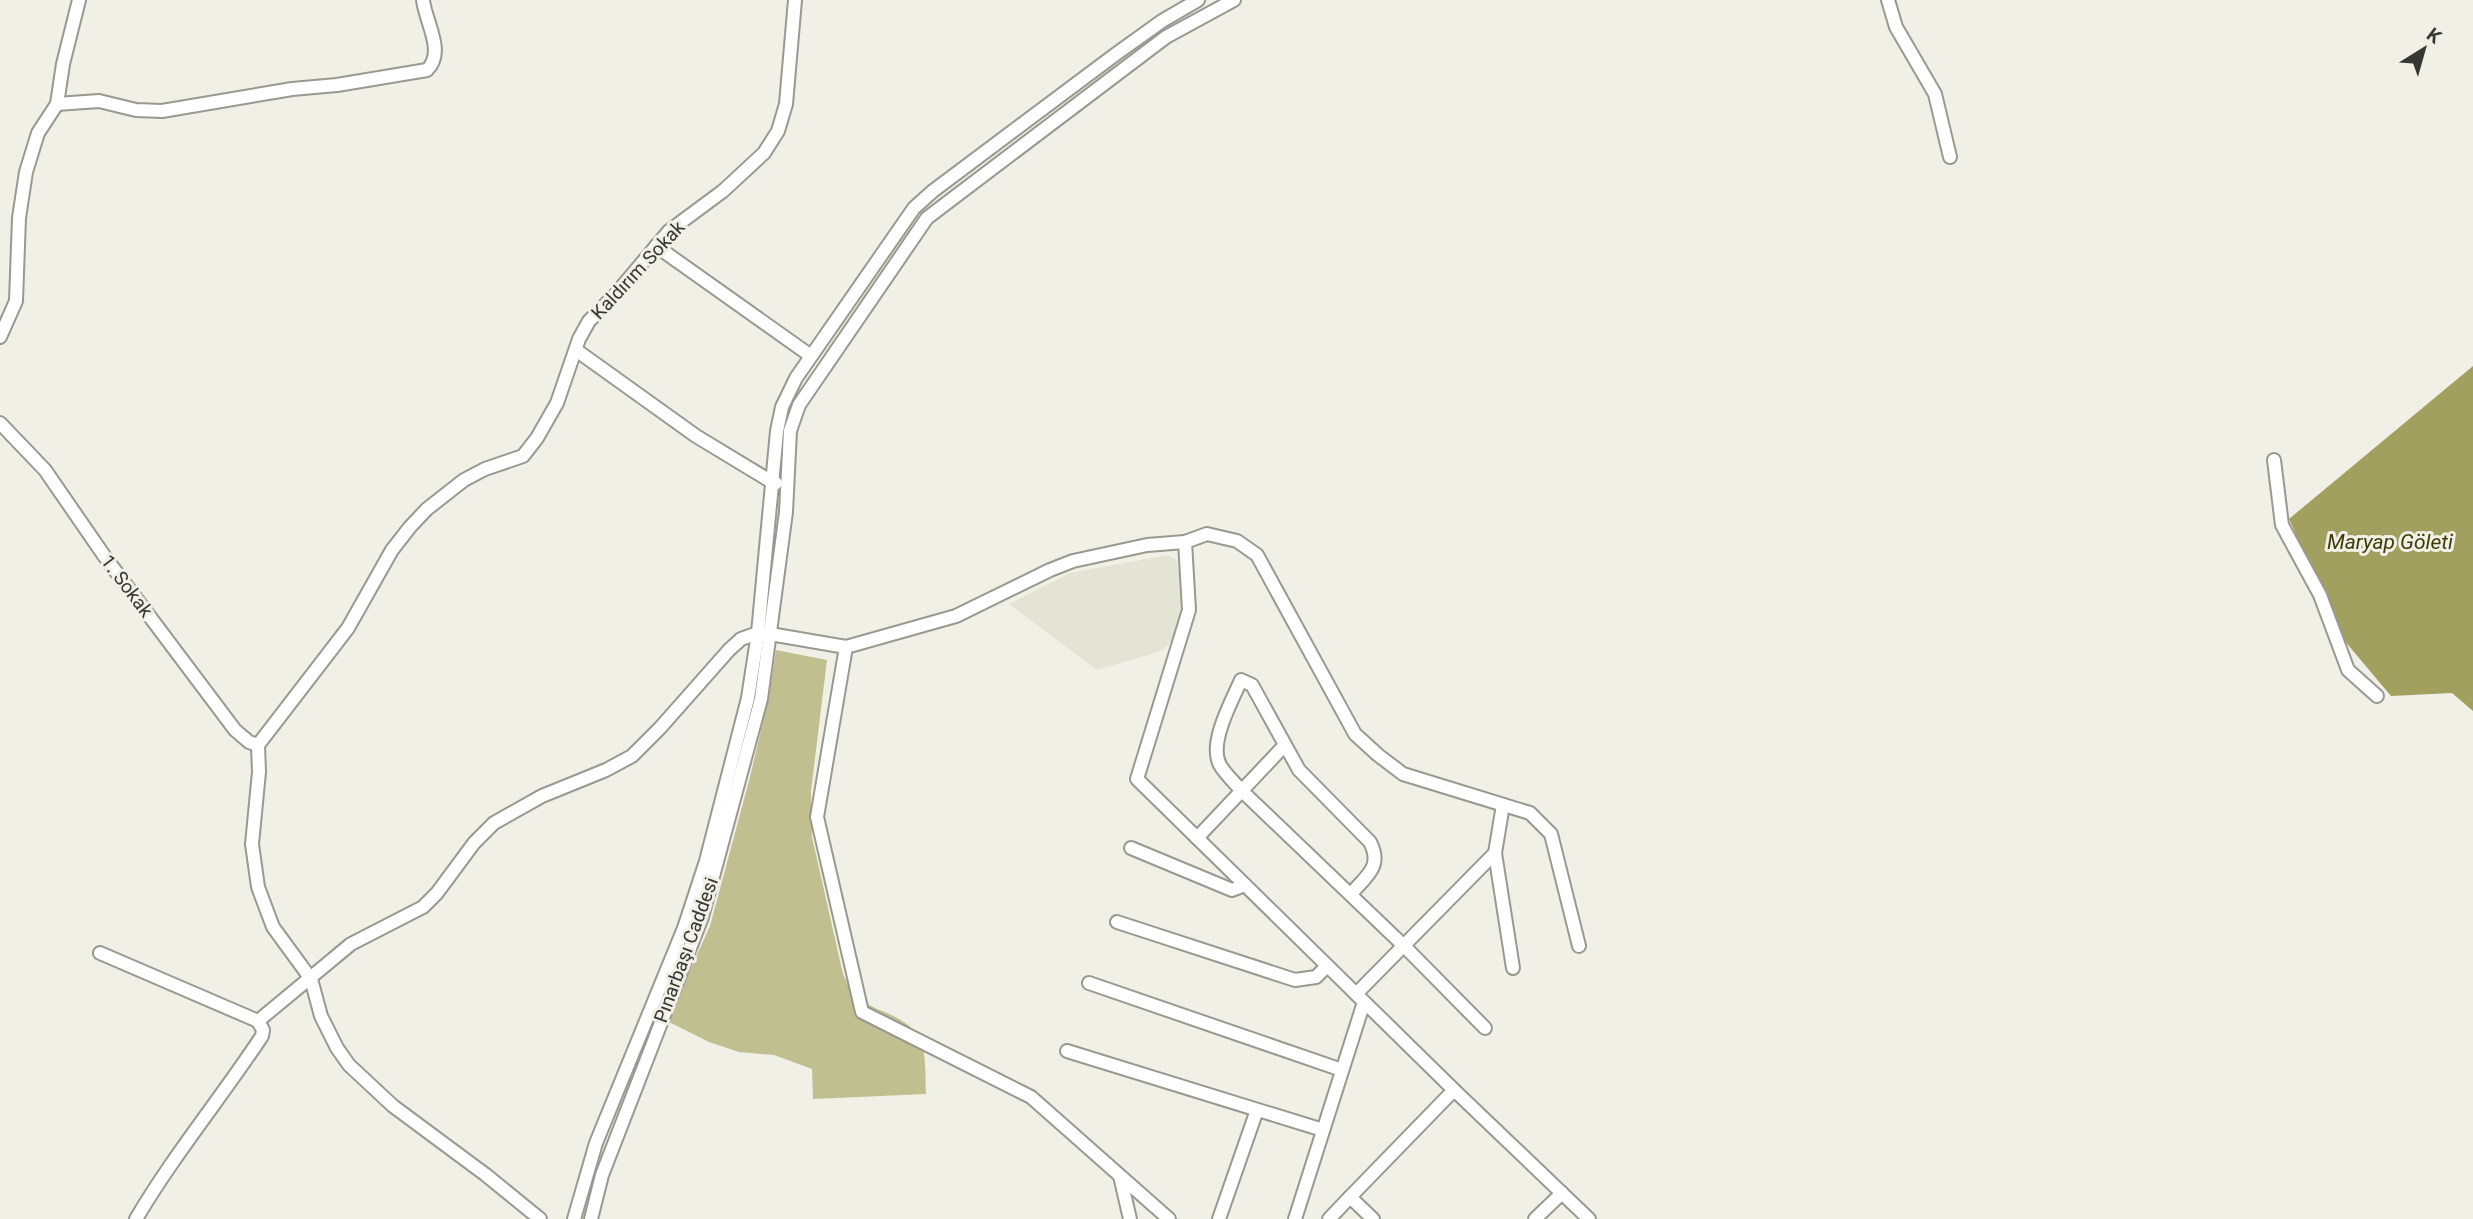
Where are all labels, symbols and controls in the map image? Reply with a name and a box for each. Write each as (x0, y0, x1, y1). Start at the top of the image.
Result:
north arrow (2389, 14, 2459, 84)
text: K (2422, 23, 2446, 49)
street label: Kaldırım Sokak (586, 216, 690, 324)
water label: Maryap Göleti (2327, 530, 2453, 554)
street label: 1. Sokak (96, 550, 158, 622)
street label: Pınarbaşı Caddesi (649, 874, 723, 1026)

